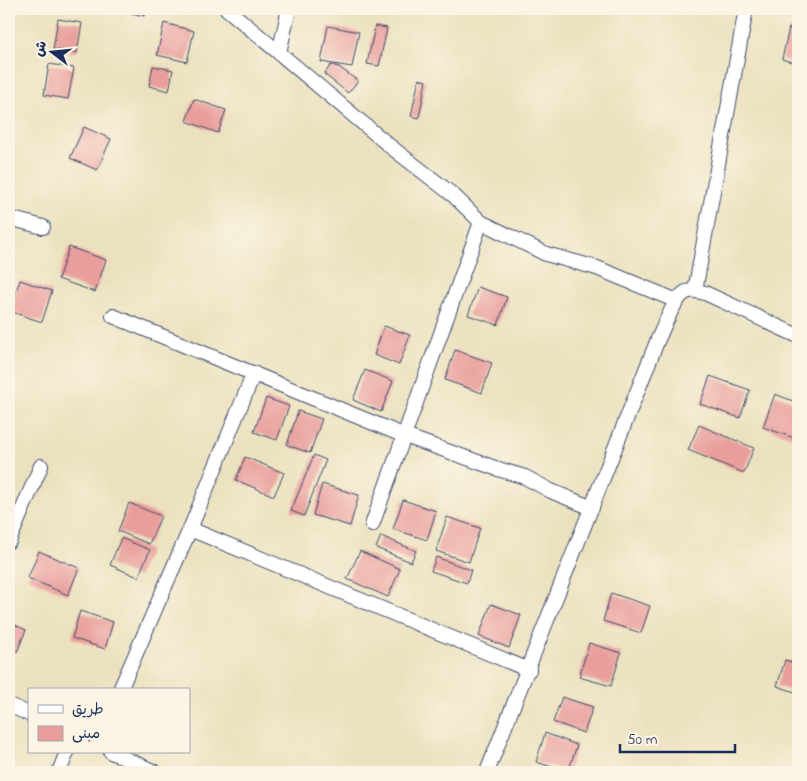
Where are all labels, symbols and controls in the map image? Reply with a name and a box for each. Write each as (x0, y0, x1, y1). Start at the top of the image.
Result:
north arrow (28, 28, 78, 78)
text: ش (29, 39, 53, 59)
legend (28, 688, 190, 754)
text: طريق (72, 699, 104, 721)
scale bar (620, 721, 734, 753)
text: مبنى (72, 723, 100, 745)
text: 50 m (627, 729, 658, 751)

